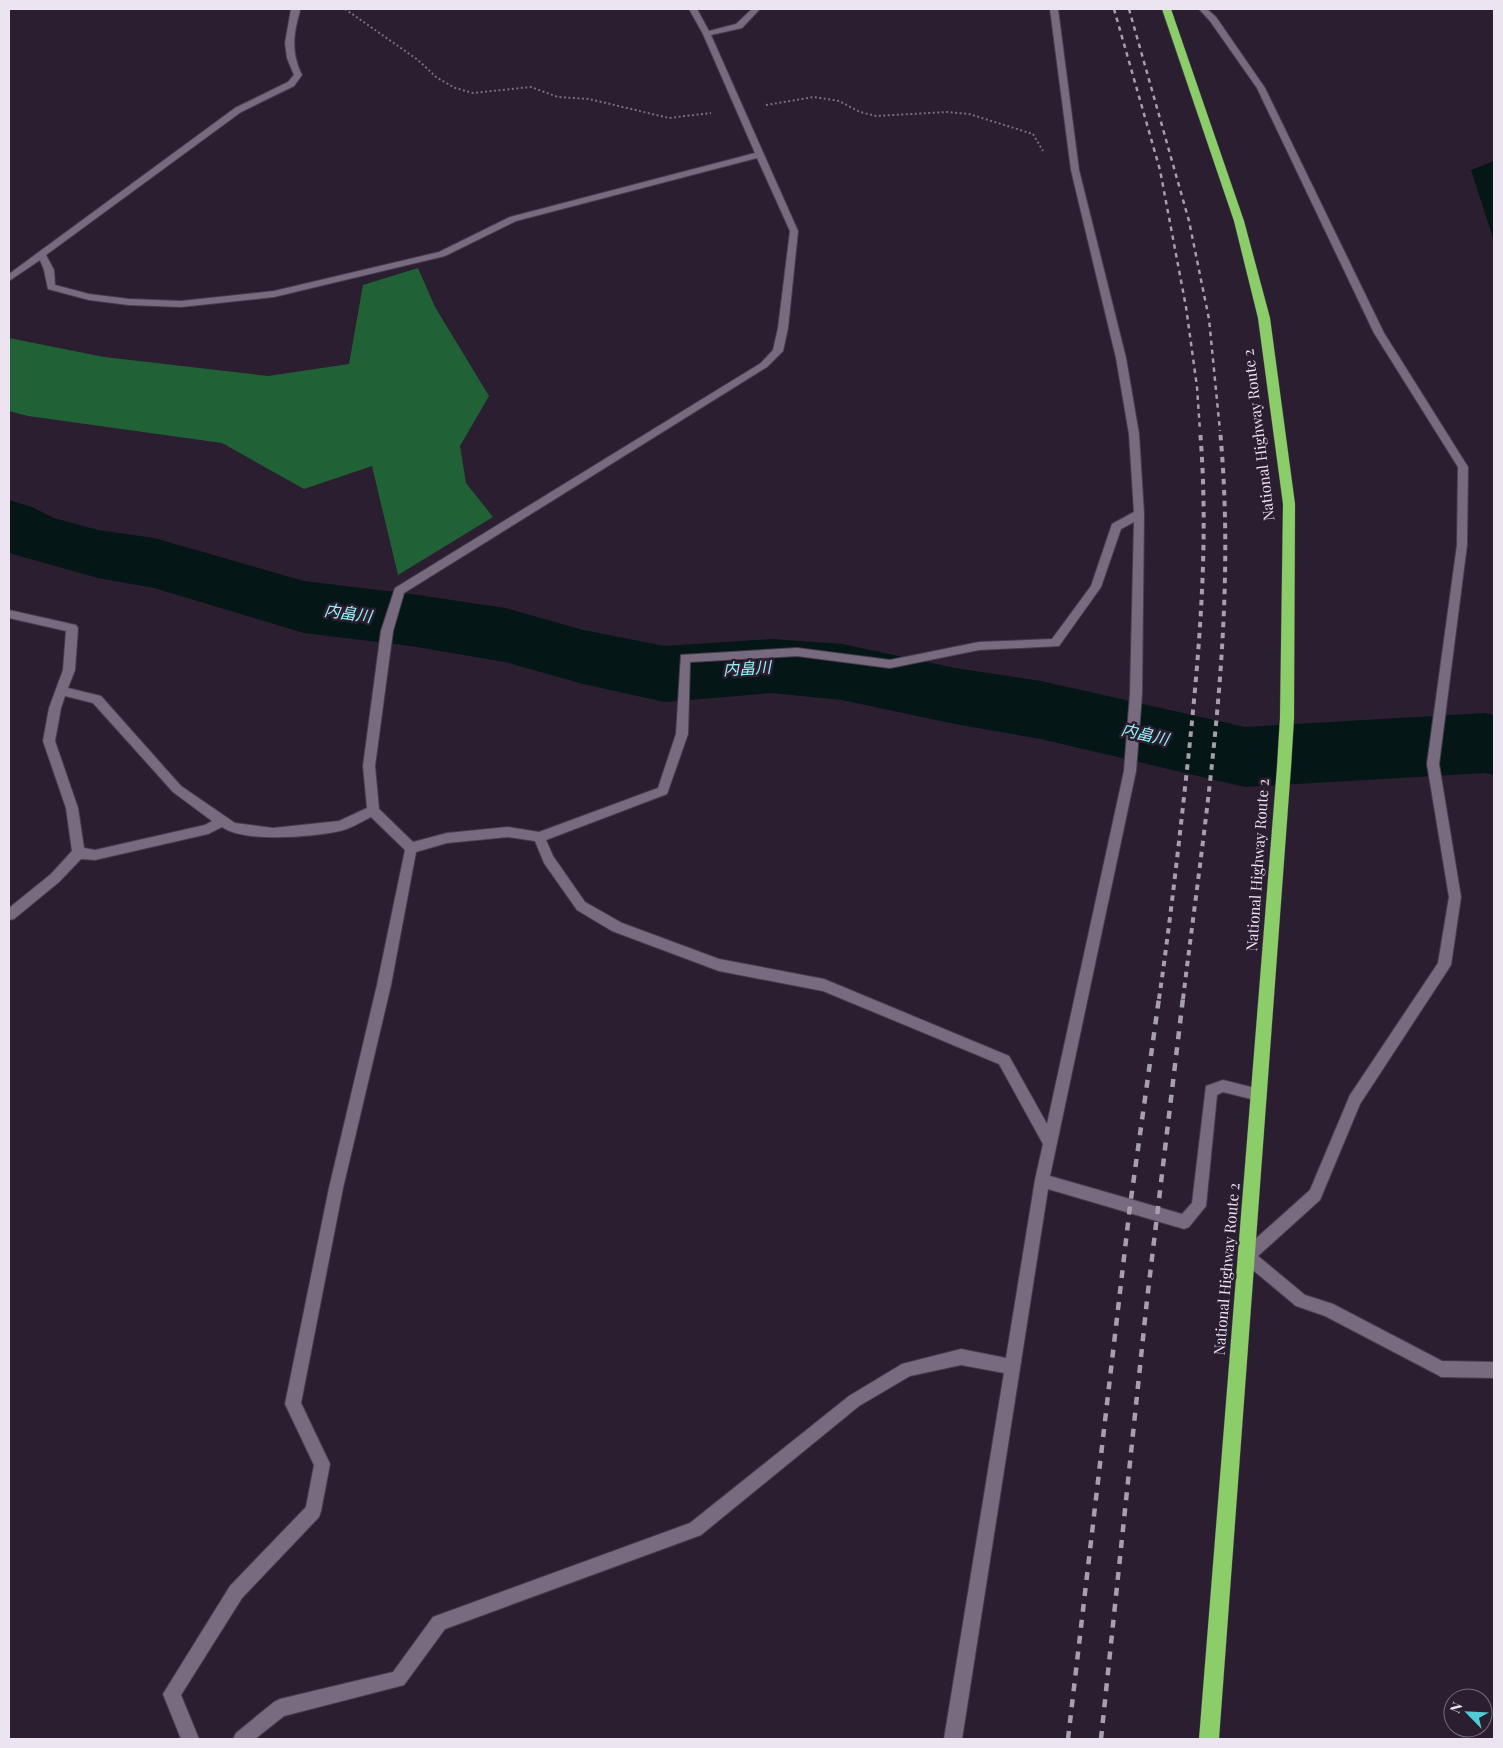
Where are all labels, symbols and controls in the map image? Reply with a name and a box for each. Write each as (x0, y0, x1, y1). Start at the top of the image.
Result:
street label: National Highway Route 2 (1238, 348, 1278, 522)
water label: 内畠川 (323, 599, 375, 627)
water label: 内畠川 (722, 656, 773, 679)
water label: 内畠川 (1119, 718, 1173, 750)
street label: National Highway Route 2 (1241, 778, 1273, 952)
street label: National Highway Route 2 (1209, 1182, 1243, 1356)
north arrow (1443, 1688, 1493, 1738)
text: N (1445, 1699, 1466, 1716)

